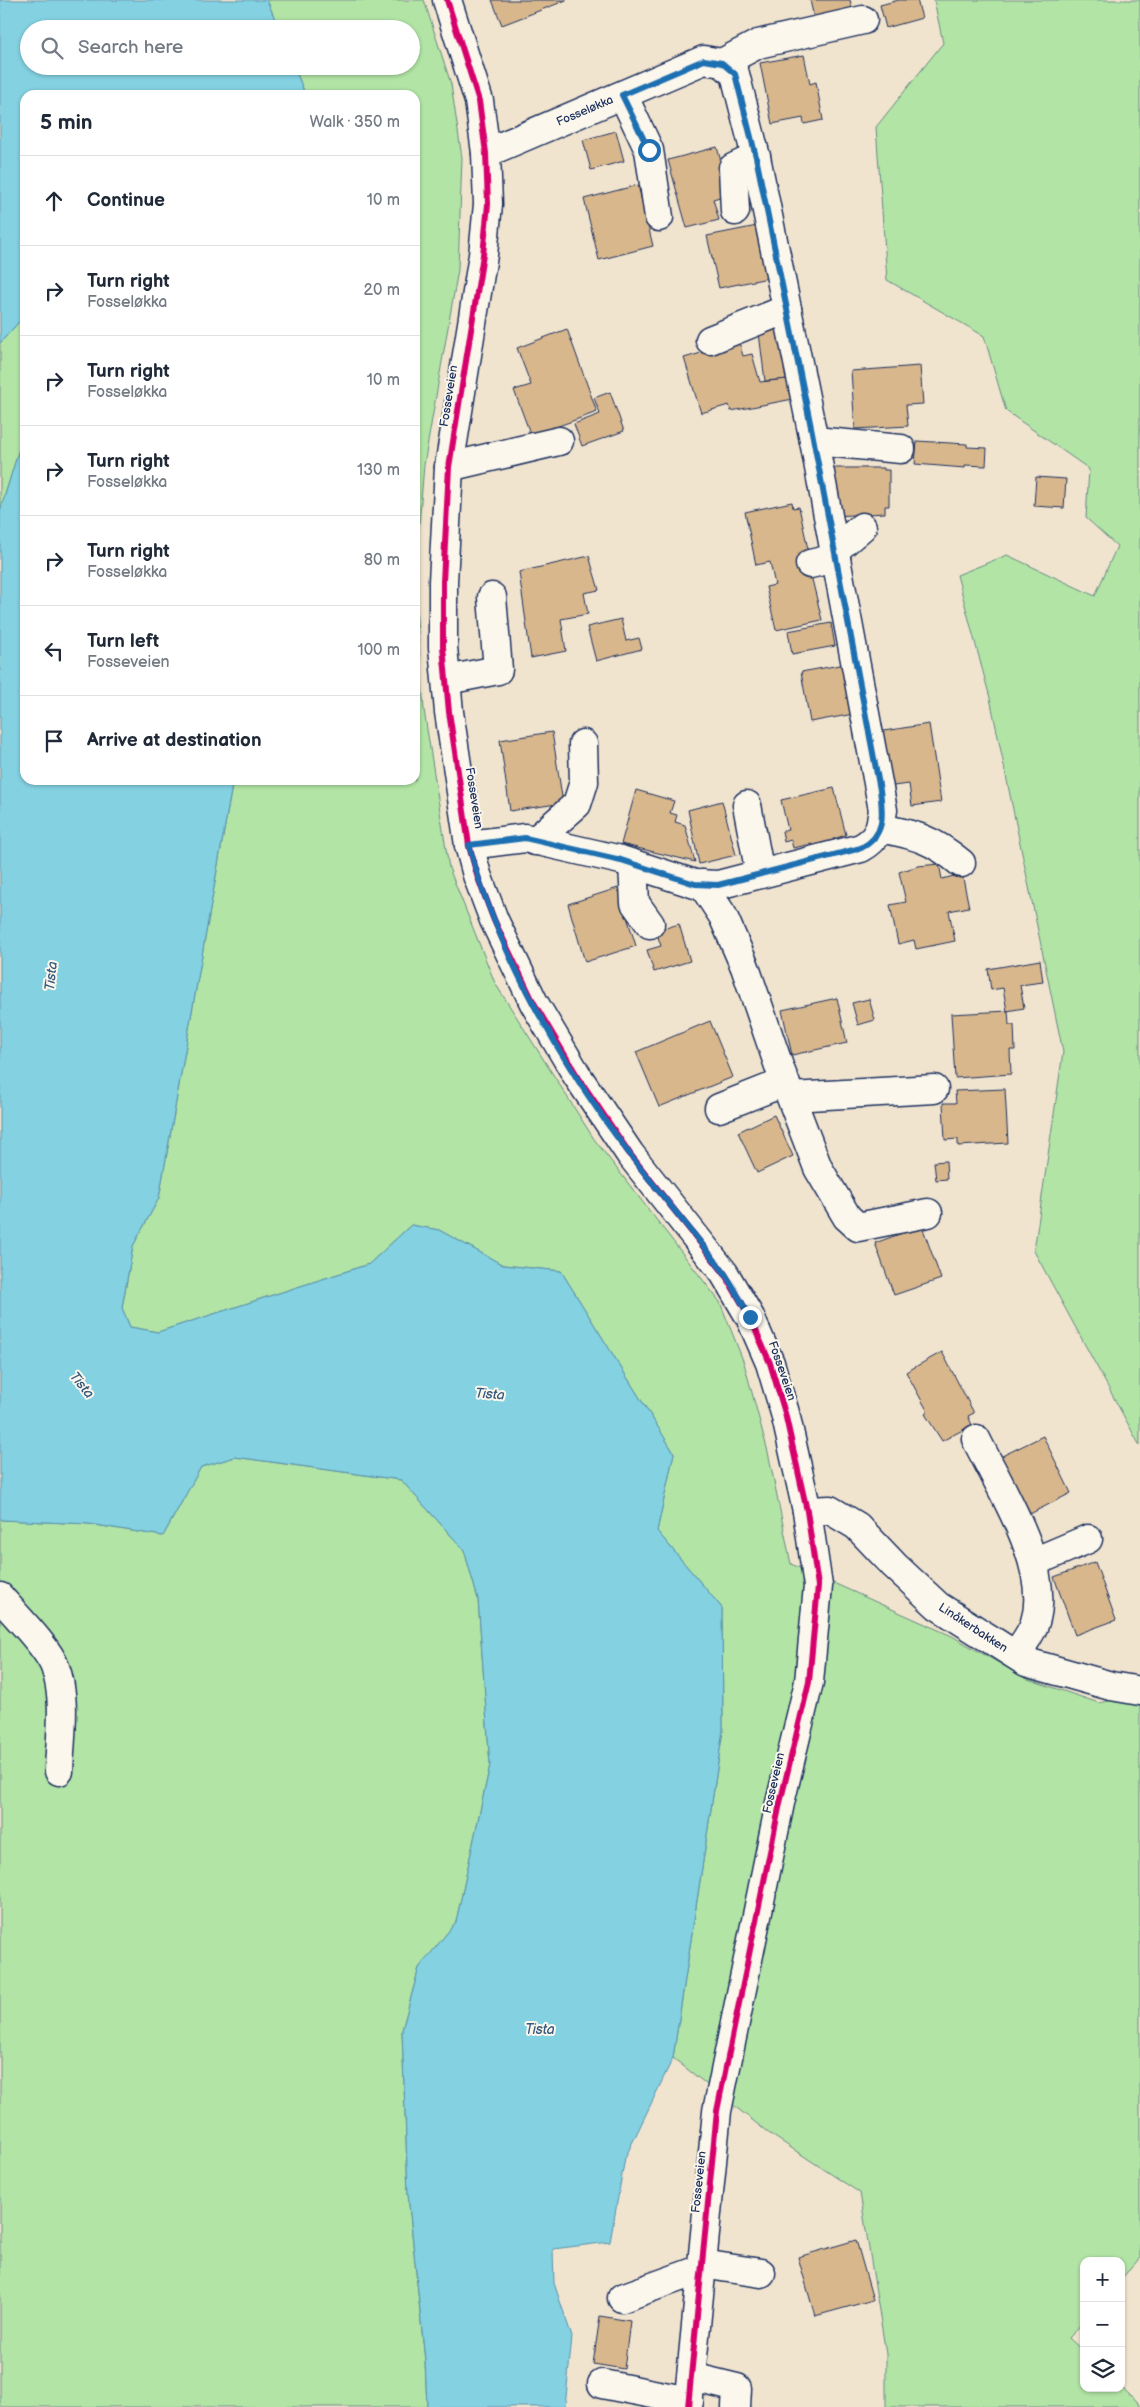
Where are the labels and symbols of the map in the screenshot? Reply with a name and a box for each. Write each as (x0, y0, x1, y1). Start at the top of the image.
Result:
street label: Fosseløkka (554, 92, 616, 130)
route start (638, 139, 661, 162)
street label: Fosseveien (437, 364, 461, 428)
street label: Fosseveien (462, 766, 486, 830)
water label: Tista (41, 960, 61, 992)
route end (739, 1306, 762, 1329)
street label: Fosseveien (765, 1339, 799, 1403)
water label: Tista (66, 1368, 98, 1402)
water label: Tista (475, 1384, 505, 1404)
street label: Linåkerbakken (936, 1600, 1011, 1656)
street label: Fosseveien (760, 1751, 788, 1815)
water label: Tista (525, 2021, 555, 2038)
street label: Fosseveien (688, 2150, 710, 2214)

